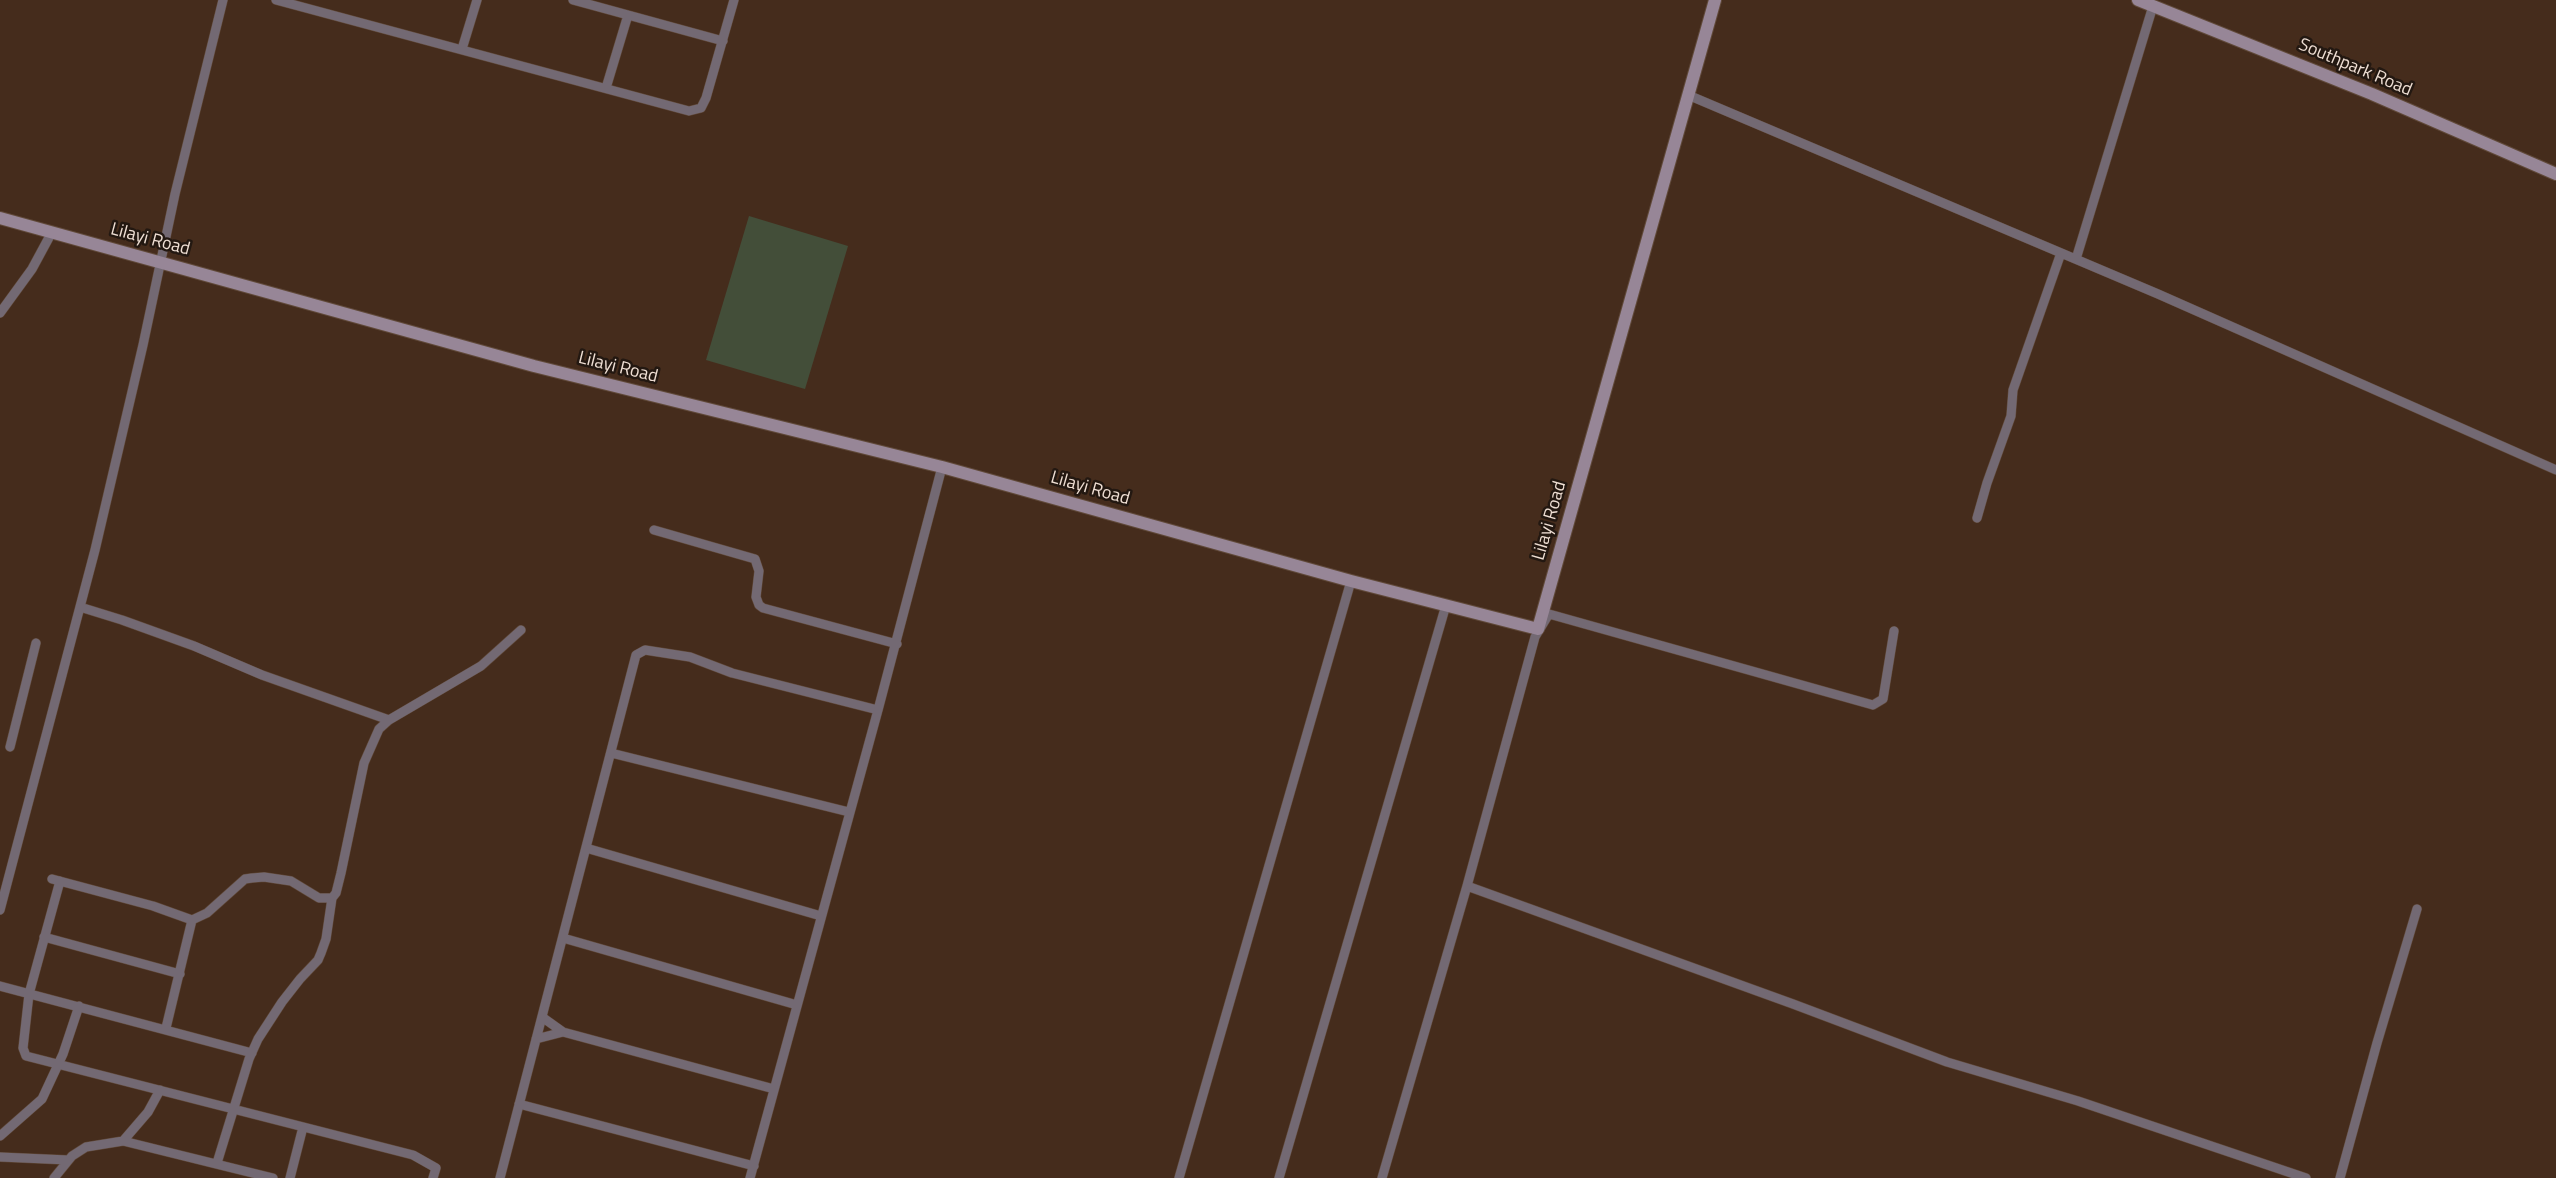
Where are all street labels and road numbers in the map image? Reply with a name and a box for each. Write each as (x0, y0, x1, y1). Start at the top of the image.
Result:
street label: Southpark Road (2295, 34, 2415, 102)
street label: Lilayi Road (108, 219, 192, 261)
street label: Lilayi Road (576, 348, 660, 388)
street label: Lilayi Road (1048, 467, 1132, 511)
street label: Lilayi Road (1528, 479, 1572, 563)

